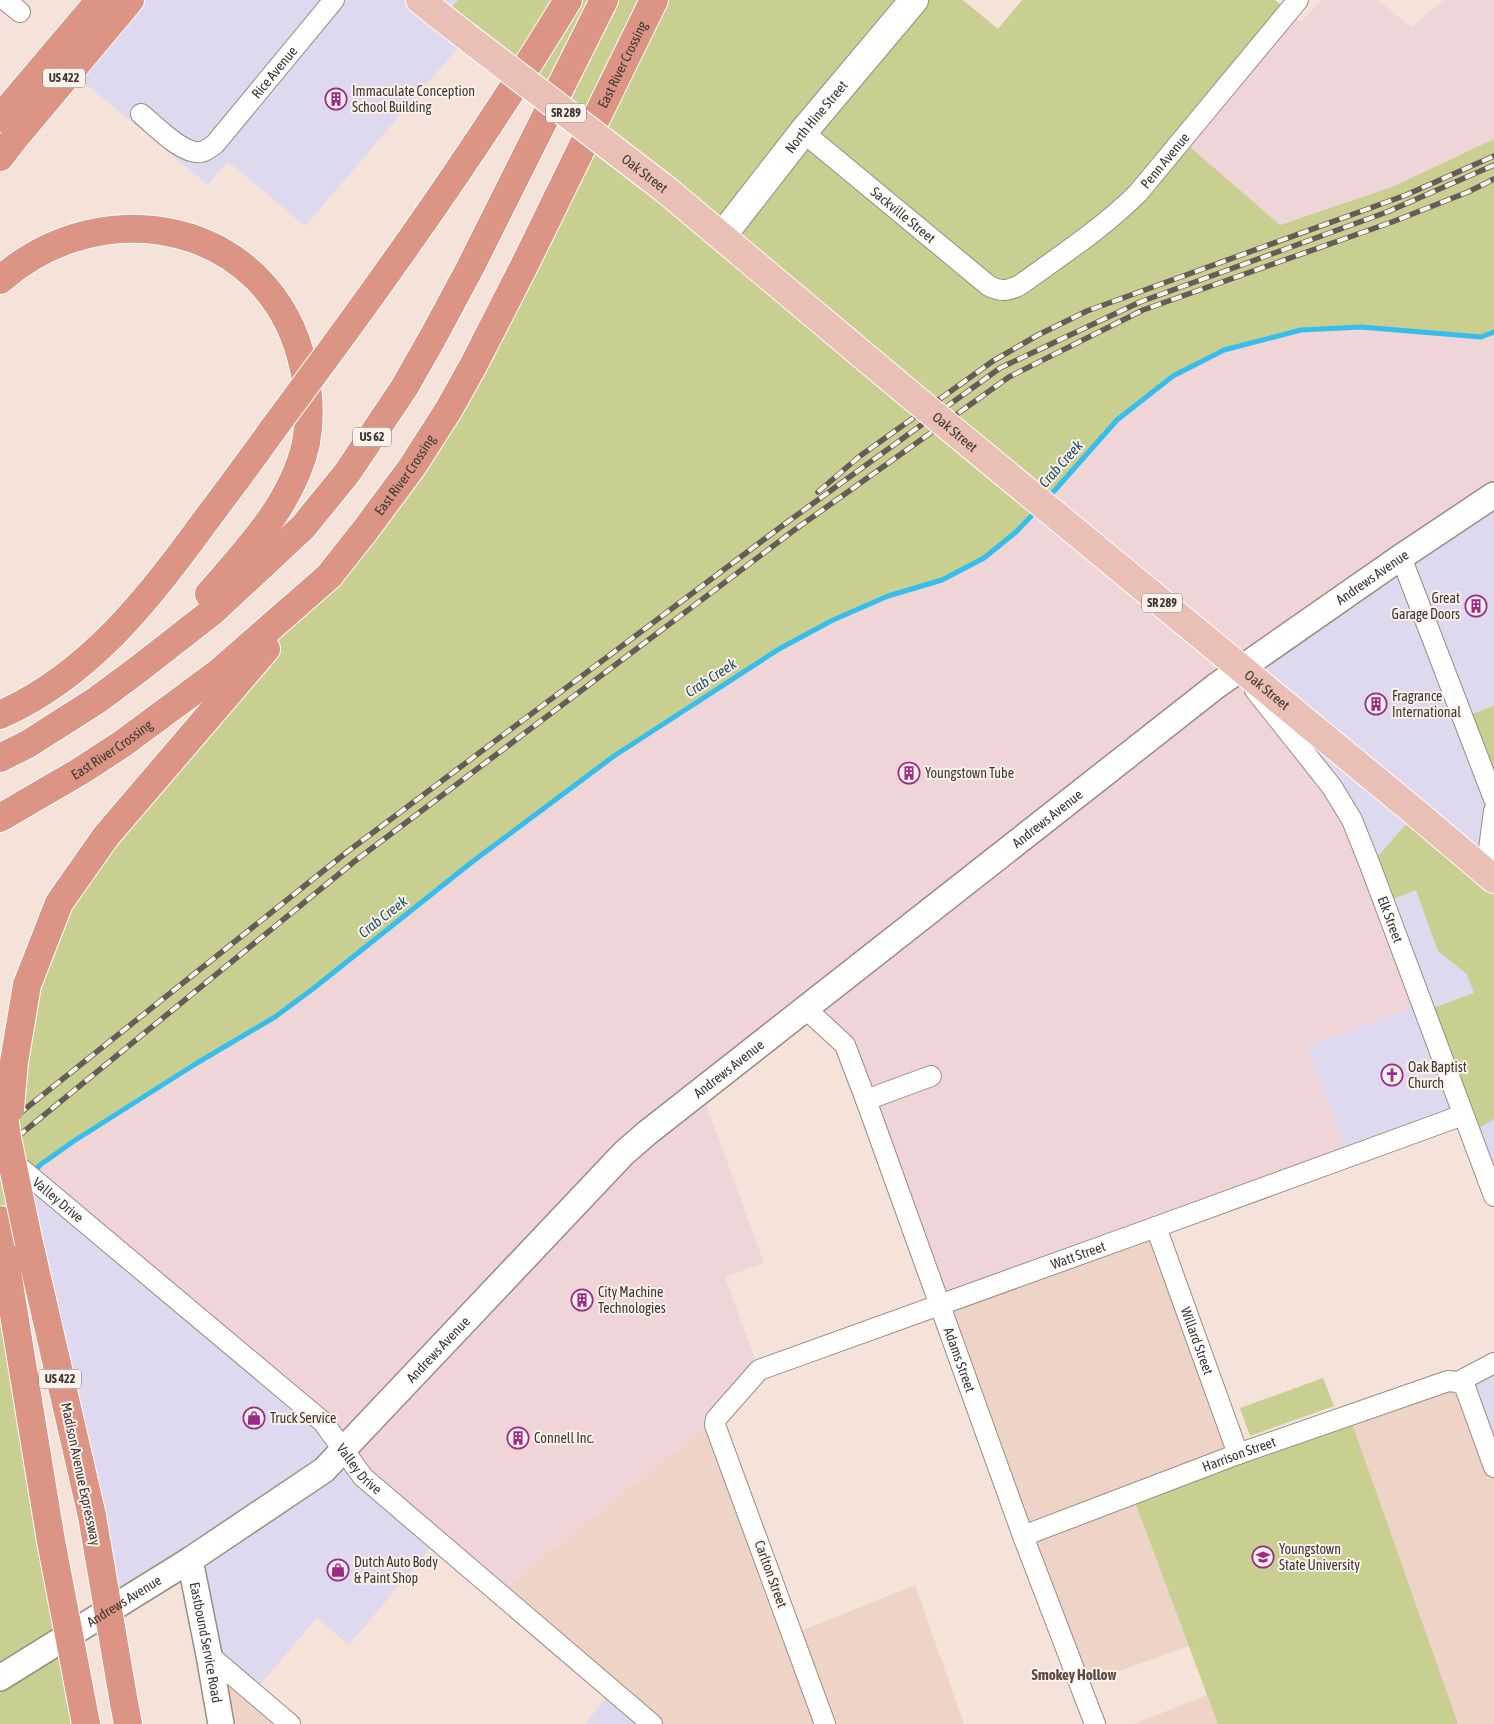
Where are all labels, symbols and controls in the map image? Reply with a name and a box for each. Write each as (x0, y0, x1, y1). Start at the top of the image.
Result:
street label: East River Crossing (594, 19, 650, 111)
street label: Rice Avenue (248, 43, 300, 101)
road number: US 422 (43, 68, 85, 88)
street label: North Hine Street (782, 77, 851, 156)
place label: Immaculate Conception School Building (352, 83, 475, 115)
building icon: Immaculate Conception School Building (324, 87, 348, 111)
road number: SR 289 (546, 104, 586, 122)
street label: Penn Avenue (1137, 129, 1193, 192)
street label: Oak Street (619, 151, 671, 196)
street label: Sackville Street (868, 184, 939, 246)
street label: Oak Street (929, 409, 981, 455)
road number: US 62 (353, 428, 391, 447)
street label: East River Crossing (371, 432, 439, 518)
water label: Crab Creek (1035, 436, 1086, 491)
street label: Andrews Avenue (1333, 546, 1411, 608)
place label: Great Garage Doors (1392, 590, 1460, 622)
road number: SR 289 (1142, 594, 1182, 612)
building icon: Great Garage Doors (1464, 594, 1488, 618)
water label: Crab Creek (682, 655, 740, 700)
street label: Oak Street (1241, 667, 1293, 713)
place label: Fragrance International (1392, 688, 1461, 720)
building icon: Fragrance International (1364, 692, 1388, 716)
street label: East River Crossing (68, 716, 155, 783)
building icon: Youngstown Tube (897, 761, 921, 785)
place label: Youngstown Tube (925, 765, 1014, 781)
street label: Andrews Avenue (1009, 786, 1085, 851)
water label: Crab Creek (355, 892, 411, 941)
street label: Elk Street (1374, 894, 1406, 945)
street label: Andrews Avenue (691, 1036, 767, 1101)
place label: Oak Baptist Church (1408, 1059, 1467, 1091)
church icon: Oak Baptist Church (1380, 1063, 1404, 1087)
street label: Valley Drive (29, 1174, 87, 1226)
street label: Watt Street (1049, 1238, 1108, 1272)
place label: City Machine Technologies (598, 1284, 666, 1316)
building icon: City Machine Technologies (570, 1288, 594, 1312)
street label: Willard Street (1178, 1305, 1217, 1377)
street label: Andrews Avenue (403, 1313, 473, 1386)
street label: Adams Street (941, 1325, 979, 1394)
road number: US 422 (39, 1370, 81, 1388)
street label: Madison Avenue Expressway (58, 1401, 104, 1547)
shop icon: Truck Service (242, 1406, 266, 1430)
place label: Truck Service (270, 1410, 336, 1426)
building icon: Connell Inc. (506, 1426, 530, 1450)
place label: Connell Inc. (534, 1430, 594, 1446)
street label: Harrison Street (1200, 1433, 1278, 1475)
street label: Valley Drive (333, 1440, 385, 1497)
street label: Carlton Street (751, 1538, 791, 1610)
place label: Youngstown State University (1279, 1541, 1360, 1573)
school or university icon: Youngstown State University (1251, 1545, 1275, 1569)
place label: Dutch Auto Body & Paint Shop (354, 1554, 438, 1586)
shop icon: Dutch Auto Body & Paint Shop (326, 1558, 350, 1582)
street label: Andrews Avenue (84, 1572, 164, 1630)
street label: Eastbound Service Road (187, 1581, 225, 1704)
district label: Smokey Hollow (1032, 1666, 1116, 1683)

